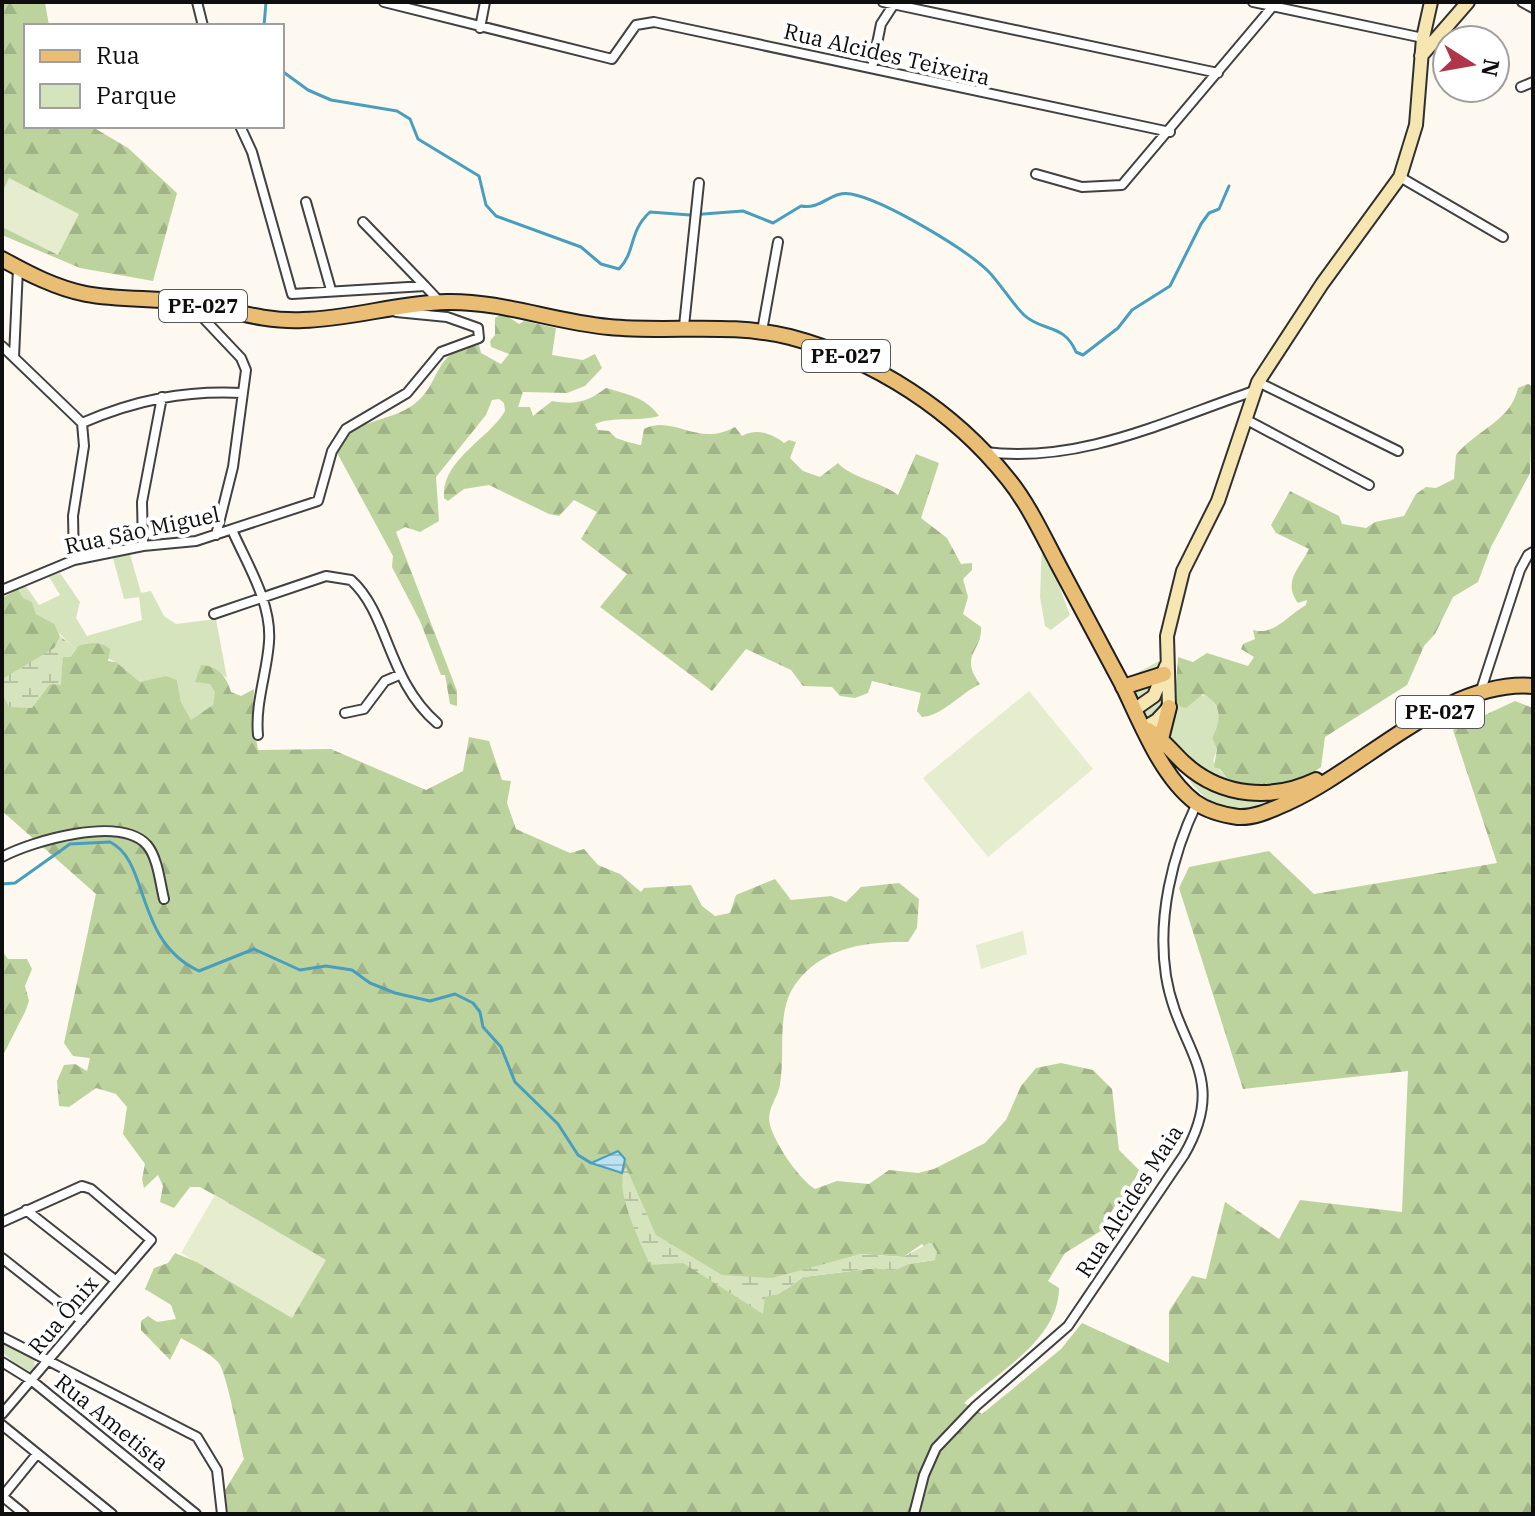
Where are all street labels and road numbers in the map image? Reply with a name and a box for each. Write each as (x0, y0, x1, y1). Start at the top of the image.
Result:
street label: Rua Alcides Teixeira (781, 16, 993, 91)
road number: PE-027 (159, 290, 247, 322)
road number: PE-027 (802, 340, 890, 372)
street label: Rua São Miguel (62, 499, 222, 560)
road number: PE-027 (1396, 696, 1484, 728)
street label: Rua Alcides Maia (1068, 1119, 1189, 1283)
street label: Rua Ônix (21, 1269, 104, 1360)
street label: Rua Ametista (49, 1367, 175, 1476)

